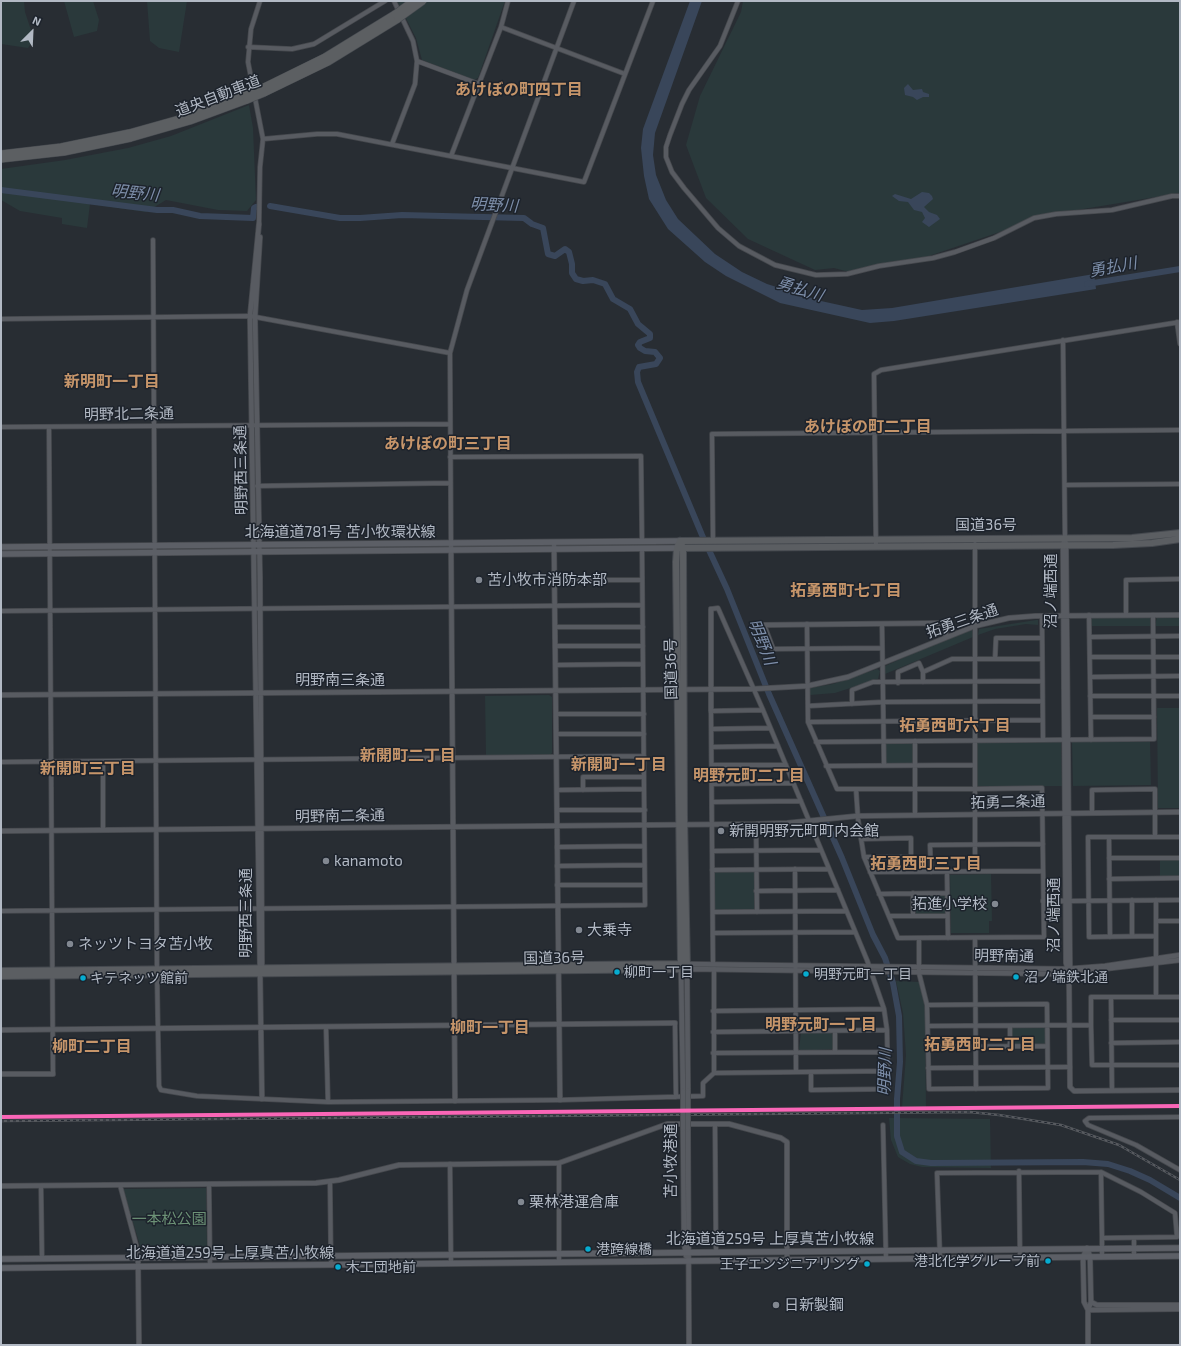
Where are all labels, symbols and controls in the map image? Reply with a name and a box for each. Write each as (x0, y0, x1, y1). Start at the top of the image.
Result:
north arrow (12, 12, 52, 52)
text: N (31, 13, 43, 28)
street label: 道央自動車道 (173, 71, 263, 121)
district label: あけぼの町四丁目 (455, 80, 583, 100)
water label: 明野川 (110, 181, 160, 205)
water label: 明野川 (470, 194, 518, 216)
water label: 勇払川 (1088, 253, 1138, 281)
water label: 勇払川 (774, 273, 826, 305)
district label: 新明町一丁目 (64, 372, 160, 392)
street label: 明野北二条通 (84, 404, 174, 424)
district label: あけぼの町二丁目 (804, 417, 932, 437)
street label: 明野西三条通 (231, 425, 251, 515)
district label: あけぼの町三丁目 (384, 434, 512, 454)
street label: 国道36号 (955, 516, 1017, 534)
street label: 北海道道781号 苫小牧環状線 (244, 523, 436, 541)
street label: 沼ノ端西通 (1042, 554, 1060, 628)
place label: 苫小牧市消防本部 (487, 571, 607, 589)
marker: 苫小牧市消防本部 (474, 575, 484, 585)
district label: 拓勇西町七丁目 (790, 581, 902, 601)
street label: 拓勇三条通 (924, 600, 1000, 642)
water label: 明野川 (744, 616, 780, 668)
street label: 国道36号 (661, 638, 681, 700)
street label: 明野南三条通 (295, 671, 385, 689)
district label: 拓勇西町六丁目 (899, 716, 1011, 736)
district label: 新開町二丁目 (360, 746, 456, 766)
district label: 新開町一丁目 (571, 755, 667, 775)
district label: 新開町三丁目 (40, 759, 136, 779)
district label: 明野元町二丁目 (693, 766, 805, 786)
street label: 拓勇二条通 (970, 792, 1046, 812)
street label: 明野南二条通 (295, 806, 385, 826)
place label: 新開明野元町町内会館 (729, 822, 879, 840)
marker: 新開明野元町町内会館 (716, 826, 726, 836)
place label: kanamoto (334, 852, 403, 870)
district label: 拓勇西町三丁目 (870, 854, 982, 874)
marker: kanamoto (321, 856, 331, 866)
street label: 明野西三条通 (237, 868, 255, 958)
street label: 沼ノ端西通 (1045, 878, 1063, 952)
place label: 拓進小学校 (912, 895, 987, 913)
marker: 拓進小学校 (990, 899, 1000, 909)
place label: 大乗寺 (587, 921, 632, 939)
marker: 大乗寺 (574, 925, 584, 935)
place label: ネッツトヨタ苫小牧 (78, 935, 213, 953)
marker: ネッツトヨタ苫小牧 (65, 939, 75, 949)
street label: 明野南通 (974, 946, 1034, 966)
street label: 国道36号 (523, 948, 585, 968)
place label: 柳町一丁目 (624, 964, 694, 980)
place label: 明野元町一丁目 (814, 966, 912, 982)
marker: 柳町一丁目 (612, 967, 622, 977)
marker: 明野元町一丁目 (801, 969, 811, 979)
place label: 沼ノ端鉄北通 (1024, 969, 1108, 985)
place label: キテネッツ館前 (90, 970, 188, 986)
marker: 沼ノ端鉄北通 (1011, 972, 1021, 982)
marker: キテネッツ館前 (78, 973, 88, 983)
district label: 明野元町一丁目 (765, 1015, 877, 1035)
district label: 柳町一丁目 (450, 1018, 530, 1038)
district label: 拓勇西町二丁目 (924, 1035, 1036, 1055)
district label: 柳町二丁目 (52, 1037, 132, 1057)
water label: 明野川 (875, 1048, 895, 1096)
street label: 苫小牧港通 (662, 1124, 680, 1198)
place label: 栗林港運倉庫 (529, 1193, 619, 1211)
marker: 栗林港運倉庫 (516, 1197, 526, 1207)
park label: 一本松公園 (132, 1210, 206, 1228)
street label: 北海道道259号 上厚真苫小牧線 (666, 1230, 874, 1248)
place label: 港跨線橋 (596, 1241, 652, 1257)
street label: 北海道道259号 上厚真苫小牧線 (126, 1244, 334, 1262)
marker: 港跨線橋 (583, 1244, 593, 1254)
place label: 港北化学グループ前 (914, 1253, 1040, 1269)
place label: 王子エンジニアリング (720, 1256, 860, 1272)
marker: 港北化学グループ前 (1043, 1256, 1053, 1266)
place label: 木工団地前 (346, 1259, 416, 1275)
marker: 王子エンジニアリング (862, 1259, 872, 1269)
marker: 木工団地前 (333, 1262, 343, 1272)
place label: 日新製鋼 (784, 1296, 844, 1314)
marker: 日新製鋼 (771, 1300, 781, 1310)

